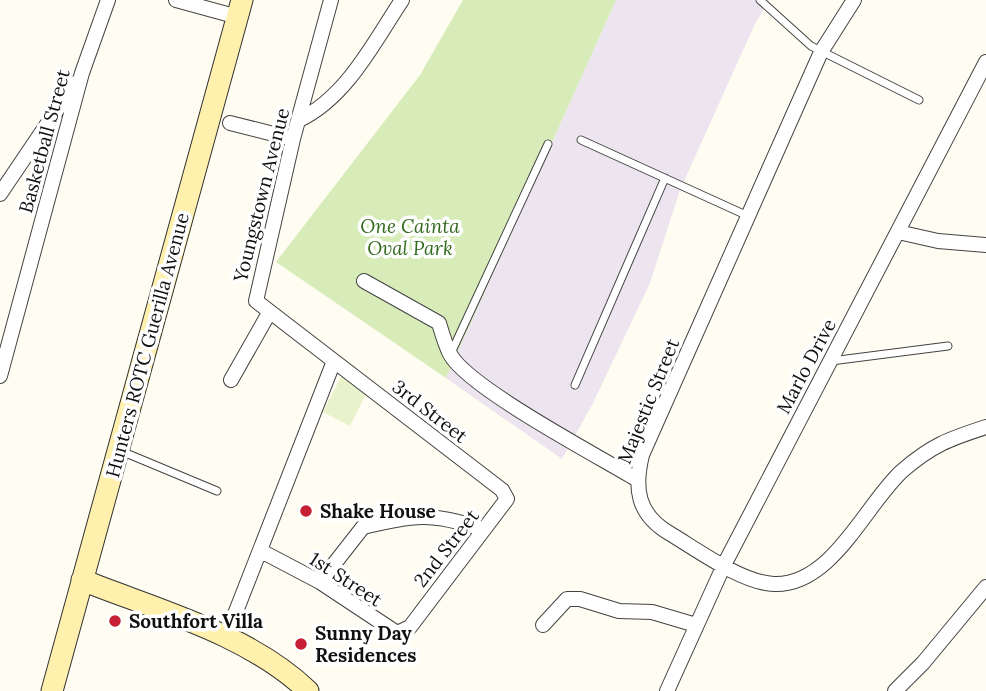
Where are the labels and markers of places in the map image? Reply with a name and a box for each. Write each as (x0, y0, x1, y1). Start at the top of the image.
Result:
place label: Shake House (320, 499, 436, 523)
marker: Shake House (298, 503, 314, 519)
place label: Southfort Villa (129, 609, 263, 633)
marker: Southfort Villa (107, 613, 123, 629)
place label: Sunny Day Residences (315, 621, 416, 667)
marker: Sunny Day Residences (293, 636, 309, 652)

